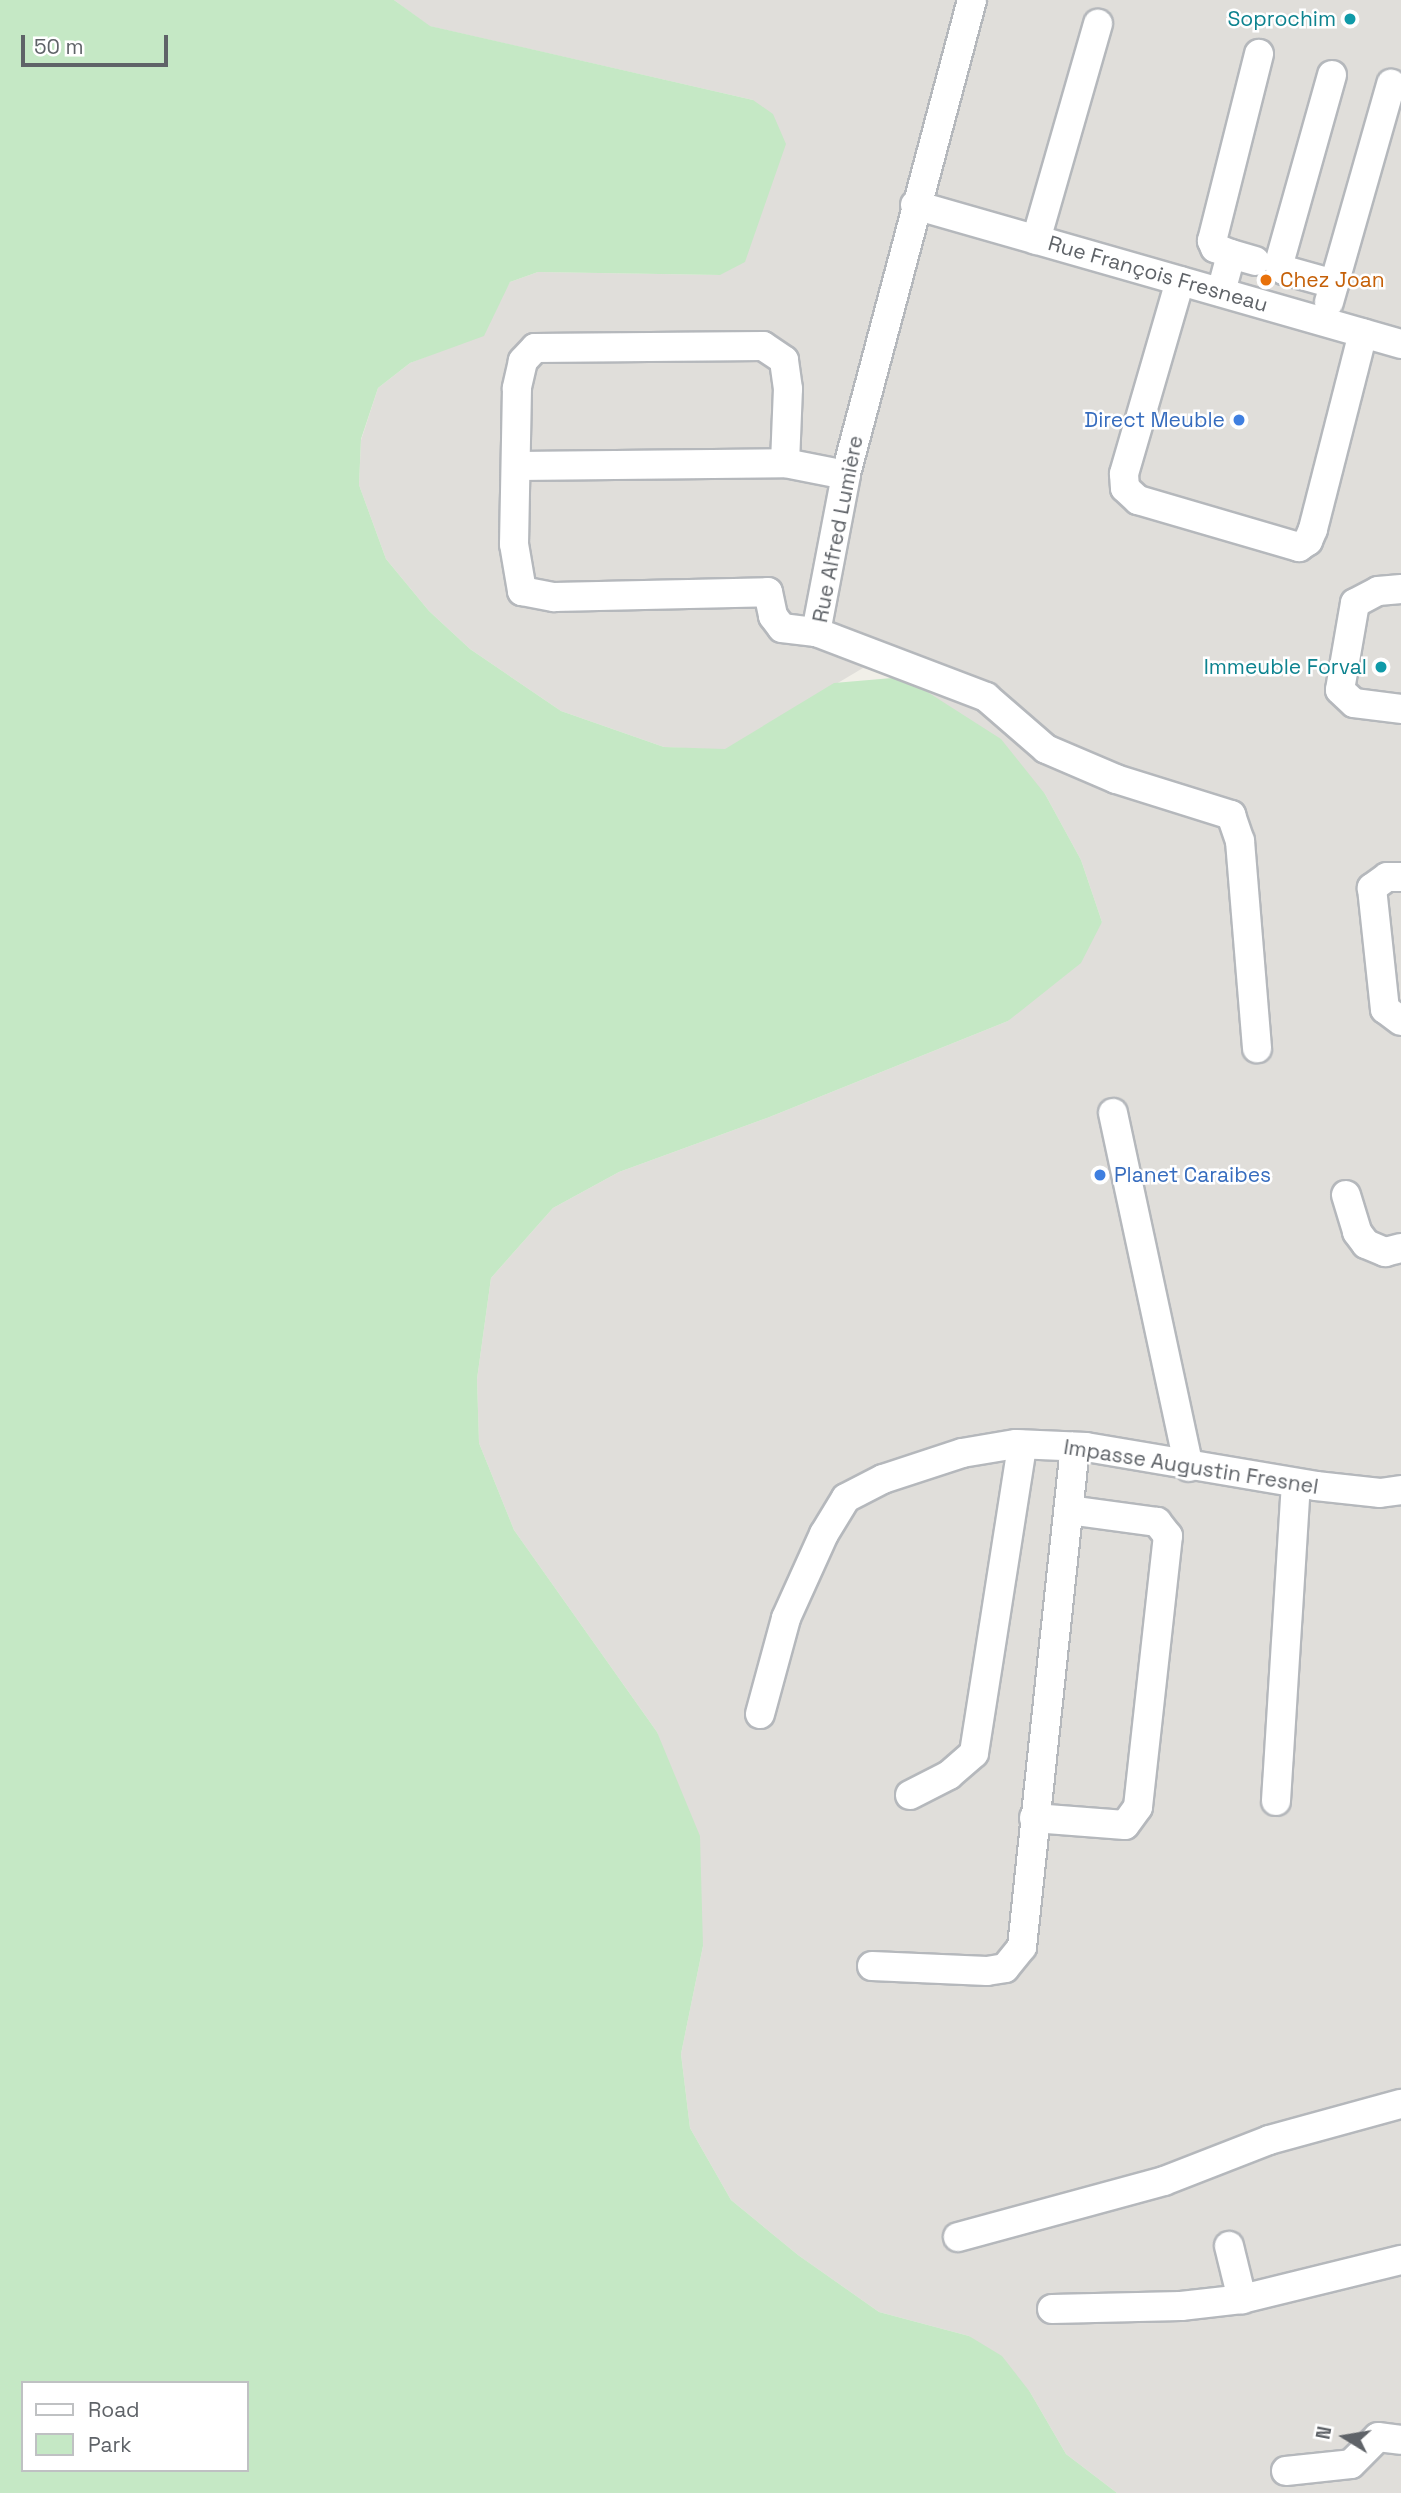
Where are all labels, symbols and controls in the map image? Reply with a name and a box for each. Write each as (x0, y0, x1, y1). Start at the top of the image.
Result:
place label: Soprochim (1227, 6, 1336, 32)
marker: Soprochim (1342, 11, 1358, 27)
scale bar (24, 21, 172, 65)
text: 50 m (34, 33, 84, 60)
street label: Rue François Fresneau (1045, 231, 1271, 317)
place label: Chez Joan (1280, 267, 1385, 293)
marker: Chez Joan (1258, 272, 1274, 288)
place label: Direct Meuble (1084, 407, 1225, 433)
marker: Direct Meuble (1231, 412, 1247, 428)
street label: Rue Alfred Lumière (807, 433, 869, 625)
place label: Immeuble Forval (1204, 654, 1367, 680)
marker: Immeuble Forval (1373, 659, 1389, 675)
place label: Planet Caraibes (1114, 1162, 1271, 1188)
marker: Planet Caraibes (1092, 1167, 1108, 1183)
street label: Impasse Augustin Fresnel (1062, 1434, 1320, 1500)
legend (21, 2381, 248, 2472)
text: Road (88, 2396, 140, 2423)
north arrow (1310, 2402, 1380, 2472)
text: N (1310, 2424, 1337, 2442)
text: Park (88, 2431, 132, 2458)

